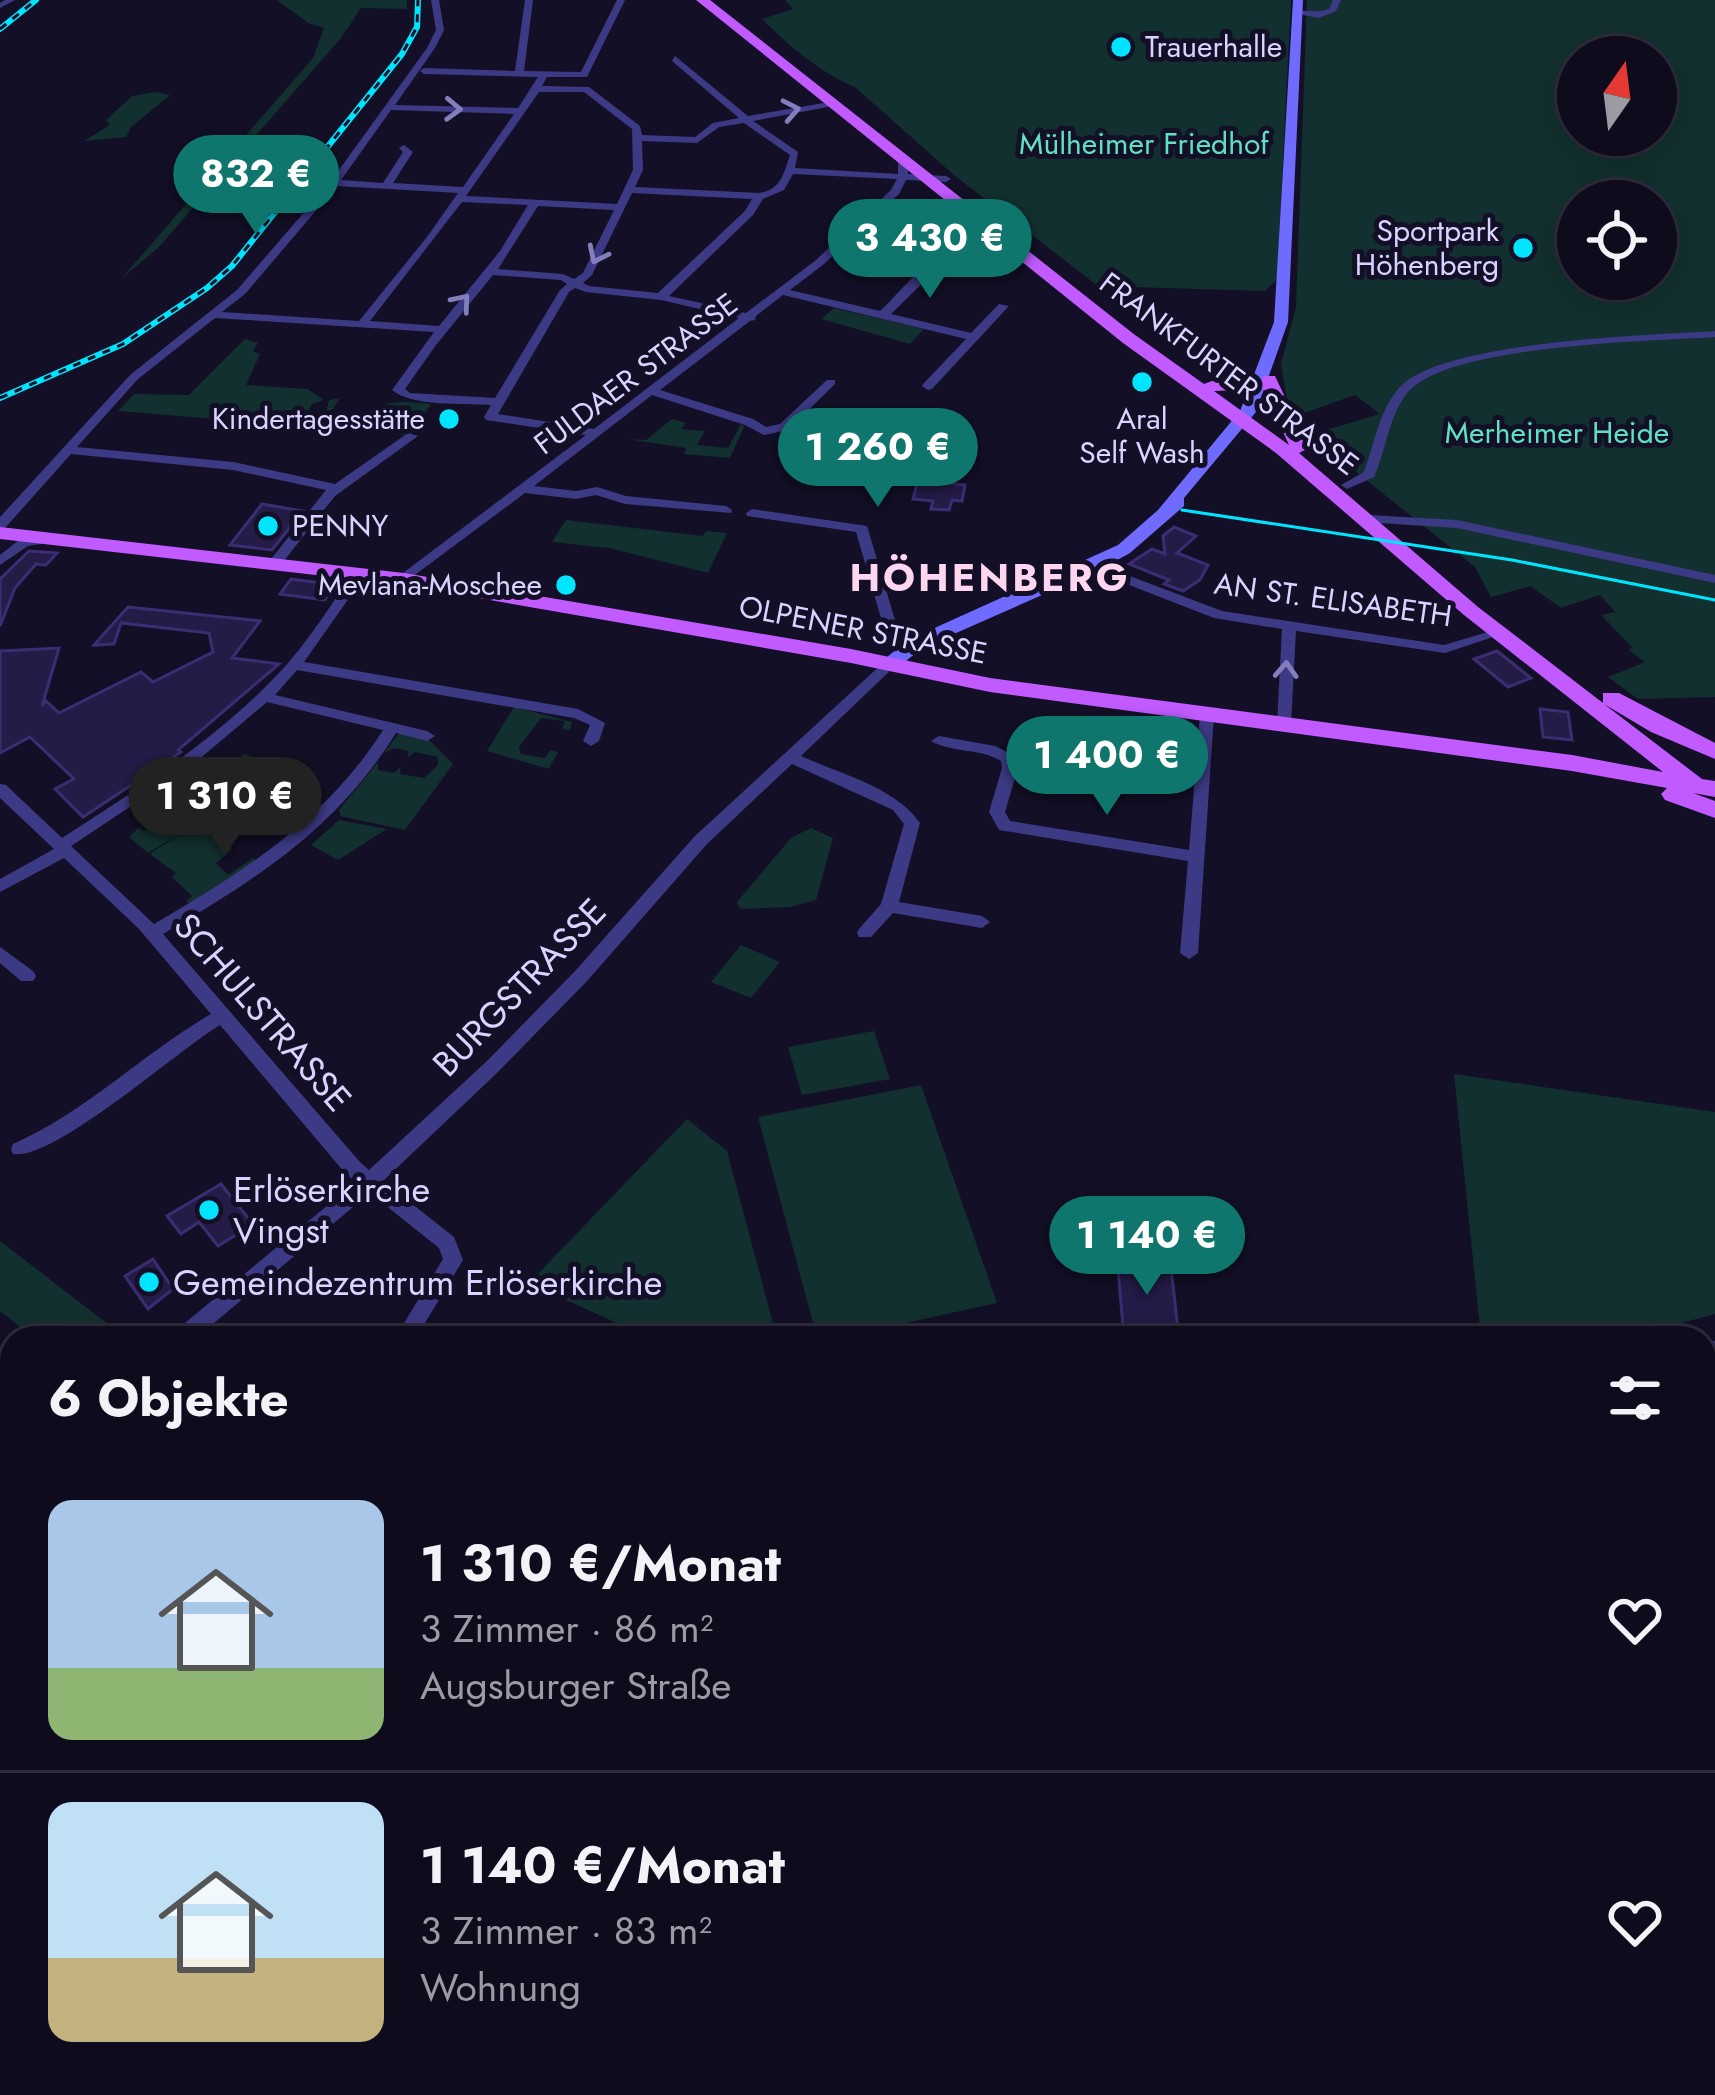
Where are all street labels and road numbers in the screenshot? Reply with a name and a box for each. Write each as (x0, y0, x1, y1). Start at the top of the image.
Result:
street label: FRANKFURTER STRASSE (1091, 262, 1368, 486)
street label: FULDAER STRASSE (525, 283, 747, 465)
street label: AN ST. ELISABETH (1211, 562, 1455, 637)
street label: OLPENER STRASSE (735, 584, 991, 675)
street label: BURGSTRASSE (420, 886, 618, 1088)
street label: SCHULSTRASSE (162, 901, 364, 1123)

